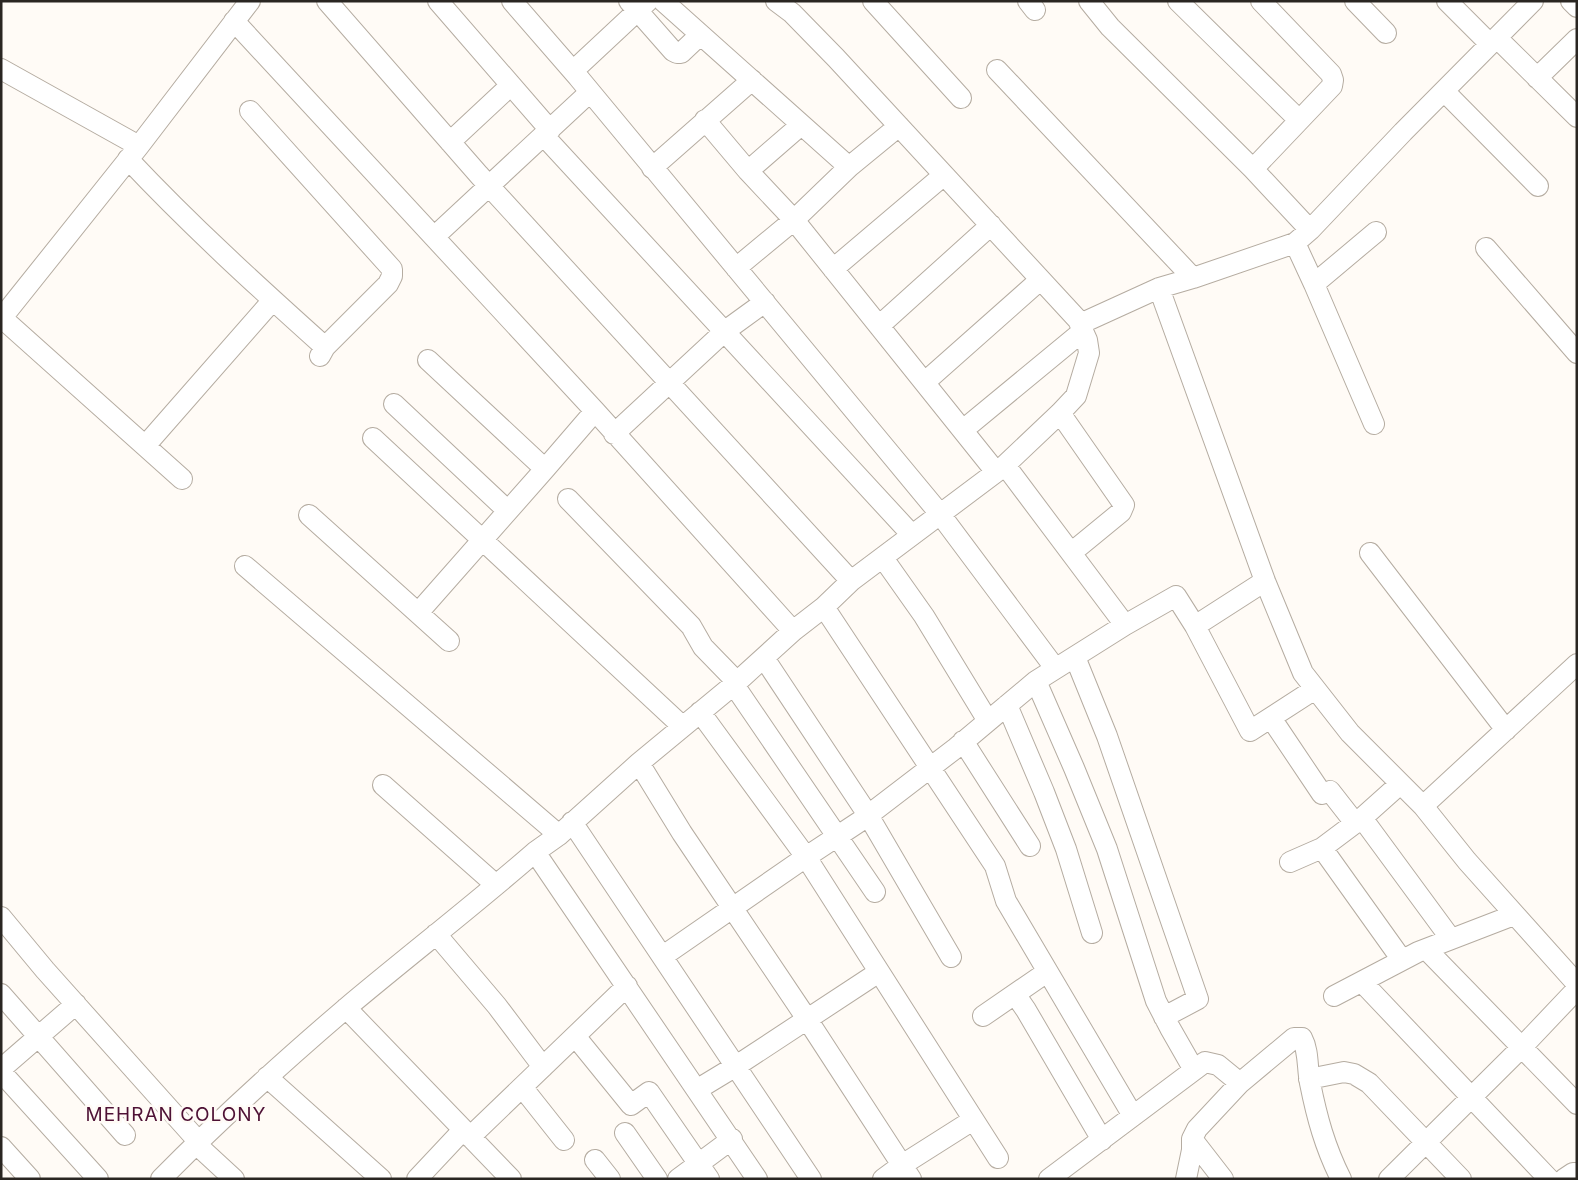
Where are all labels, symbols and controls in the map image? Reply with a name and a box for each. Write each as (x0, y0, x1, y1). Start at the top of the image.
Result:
district label: MEHRAN COLONY (85, 1103, 267, 1126)

